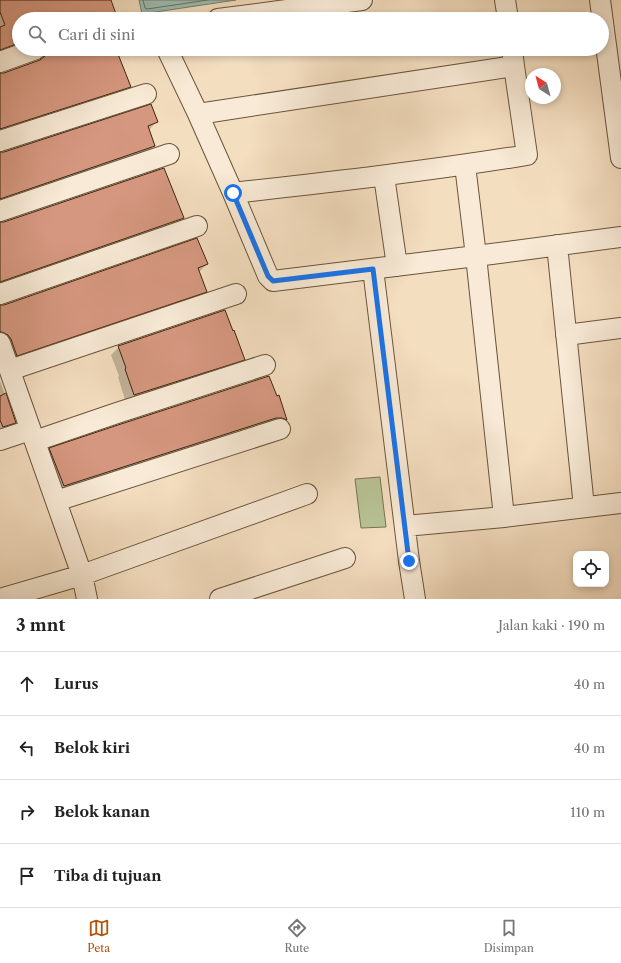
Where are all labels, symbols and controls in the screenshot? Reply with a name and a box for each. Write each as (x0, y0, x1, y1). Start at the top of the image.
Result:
search box (12, 12, 609, 56)
icon: search (26, 23, 48, 45)
text: Cari di sini (58, 25, 135, 44)
north arrow (525, 68, 561, 104)
route start (224, 184, 242, 202)
map controls (573, 551, 609, 587)
button: locate (573, 551, 609, 587)
route end (400, 552, 418, 570)
text: 3 mnt (16, 615, 65, 635)
text: Jalan kaki · 190 m (498, 617, 605, 633)
icon: ahead (16, 673, 38, 695)
text: Lurus (54, 674, 99, 693)
text: 40 m (574, 676, 605, 692)
icon: left (16, 737, 38, 759)
text: Belok kiri (54, 738, 130, 757)
text: 40 m (574, 740, 605, 756)
icon: right (16, 801, 38, 823)
text: Belok kanan (54, 802, 150, 821)
text: 110 m (570, 804, 605, 820)
icon: arrive (16, 865, 38, 887)
text: Tiba di tujuan (54, 866, 162, 885)
tab: Peta (87, 917, 110, 955)
tab: Rute (284, 917, 309, 955)
tab: Disimpan (484, 917, 534, 955)

